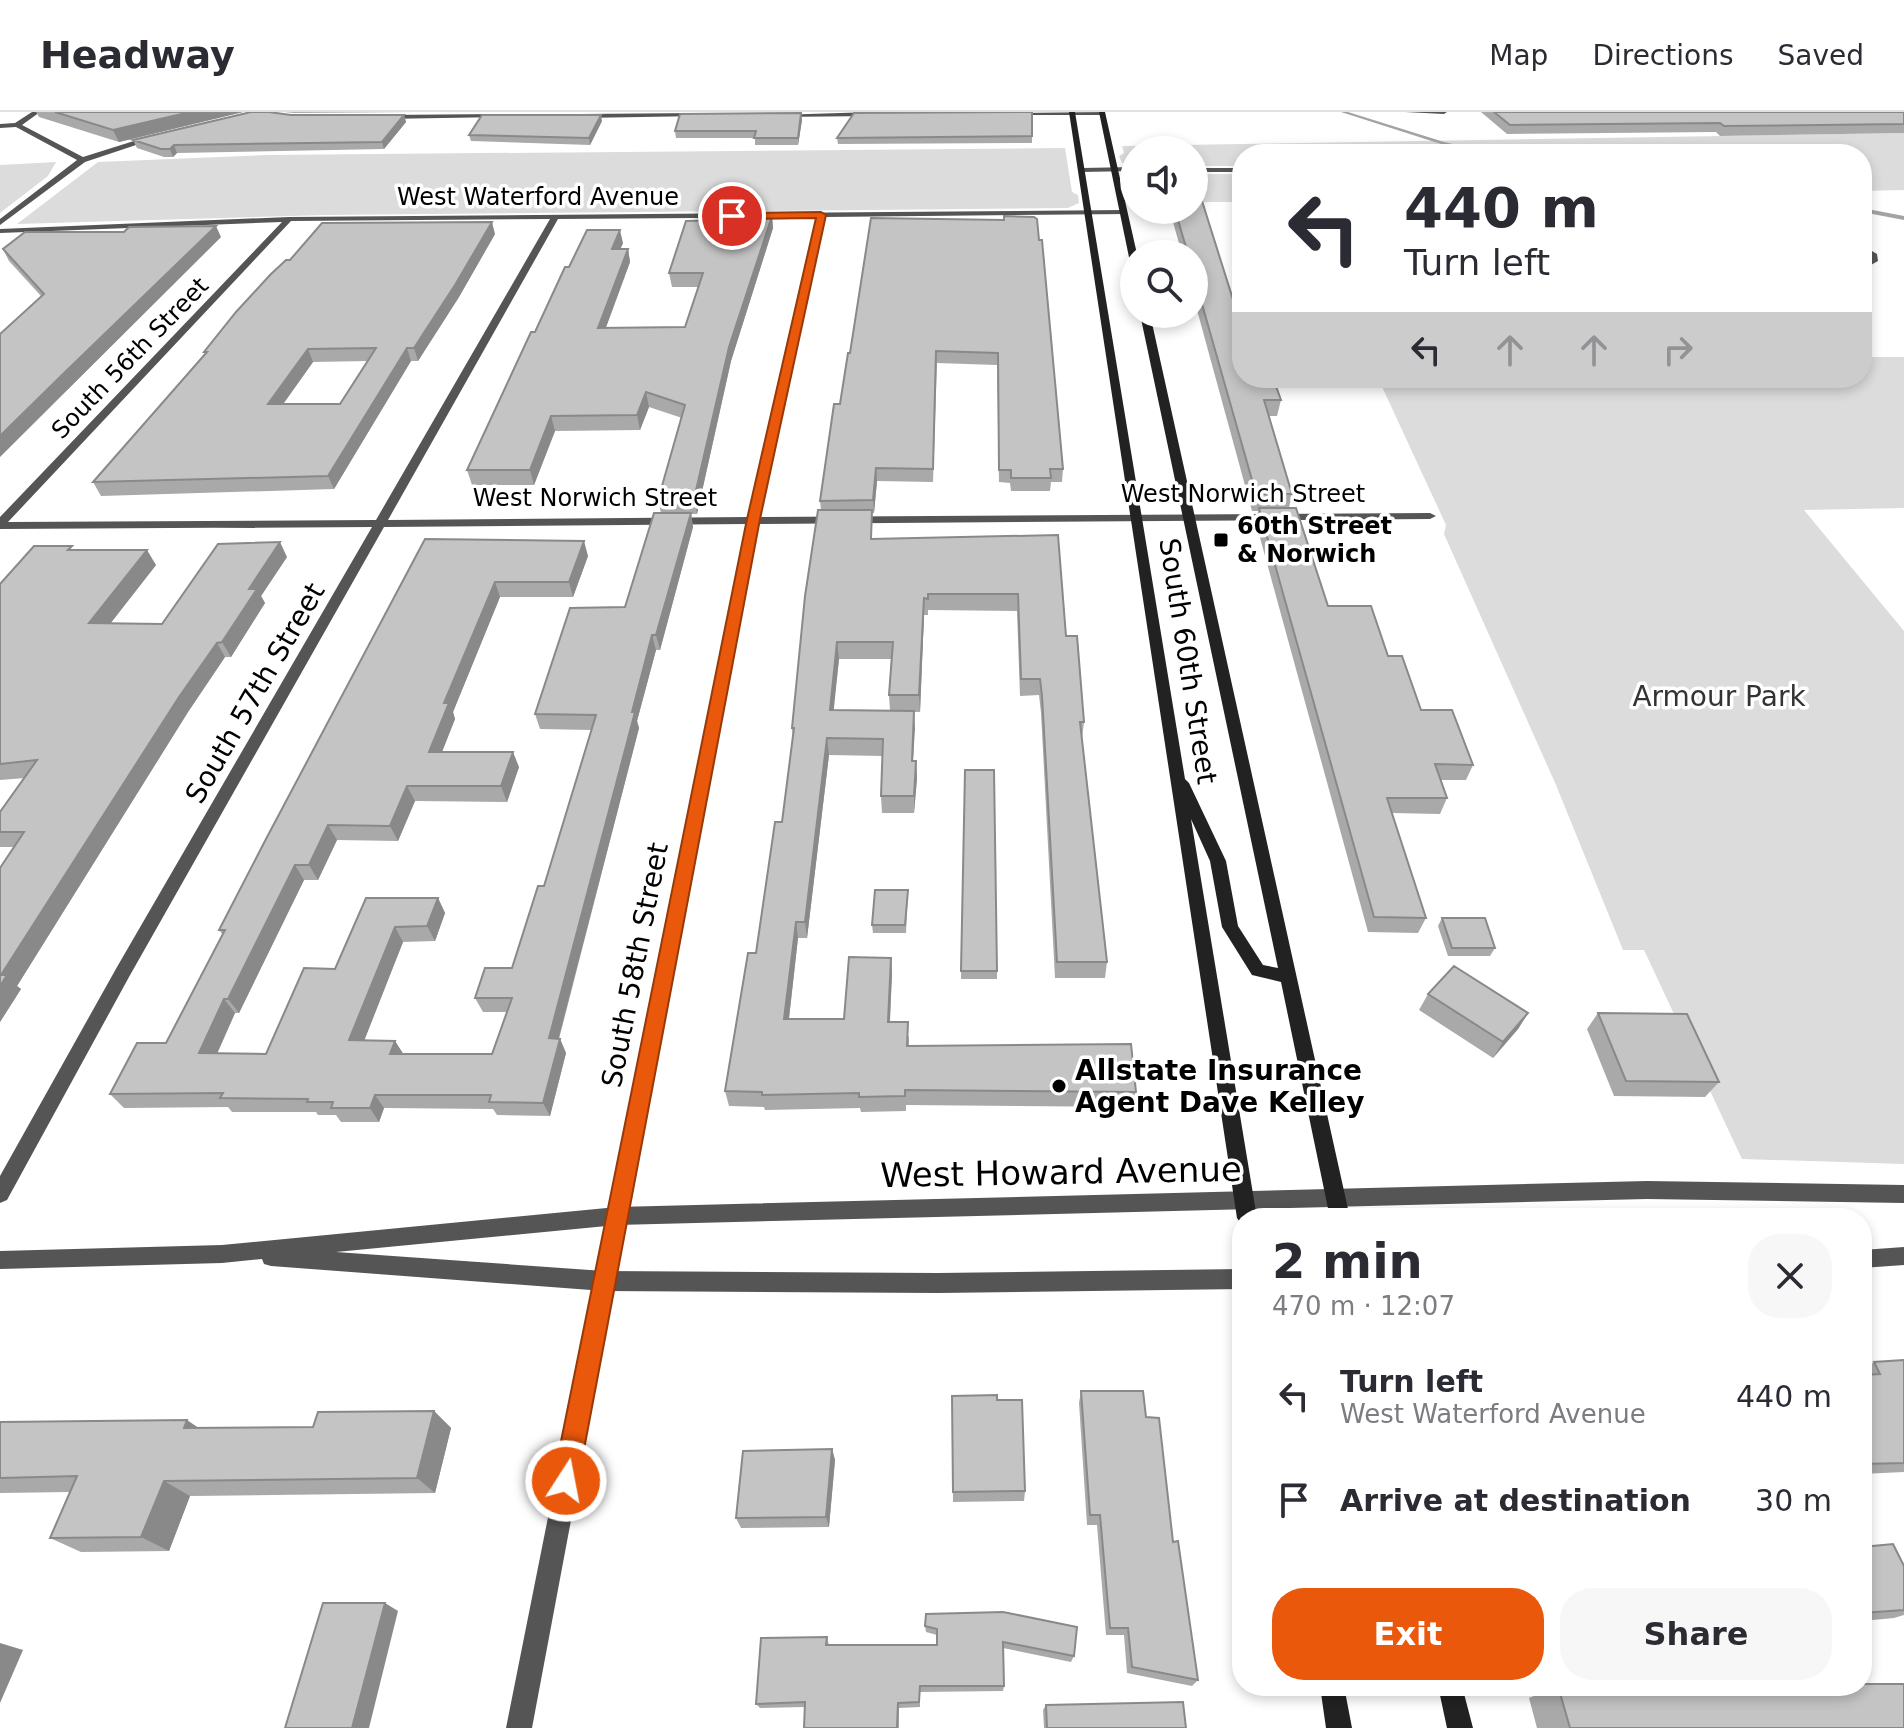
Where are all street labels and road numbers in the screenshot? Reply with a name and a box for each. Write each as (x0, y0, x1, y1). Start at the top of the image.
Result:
street label: West Waterford Avenue (397, 183, 679, 211)
street label: South 56th Street (46, 272, 214, 444)
street label: West Norwich Street (1121, 480, 1365, 508)
street label: West Norwich Street (473, 484, 717, 512)
street label: South 60th Street (1152, 536, 1224, 786)
street label: South 57th Street (179, 577, 331, 809)
street label: South 58th Street (595, 840, 675, 1090)
street label: West Howard Avenue (880, 1149, 1242, 1195)

